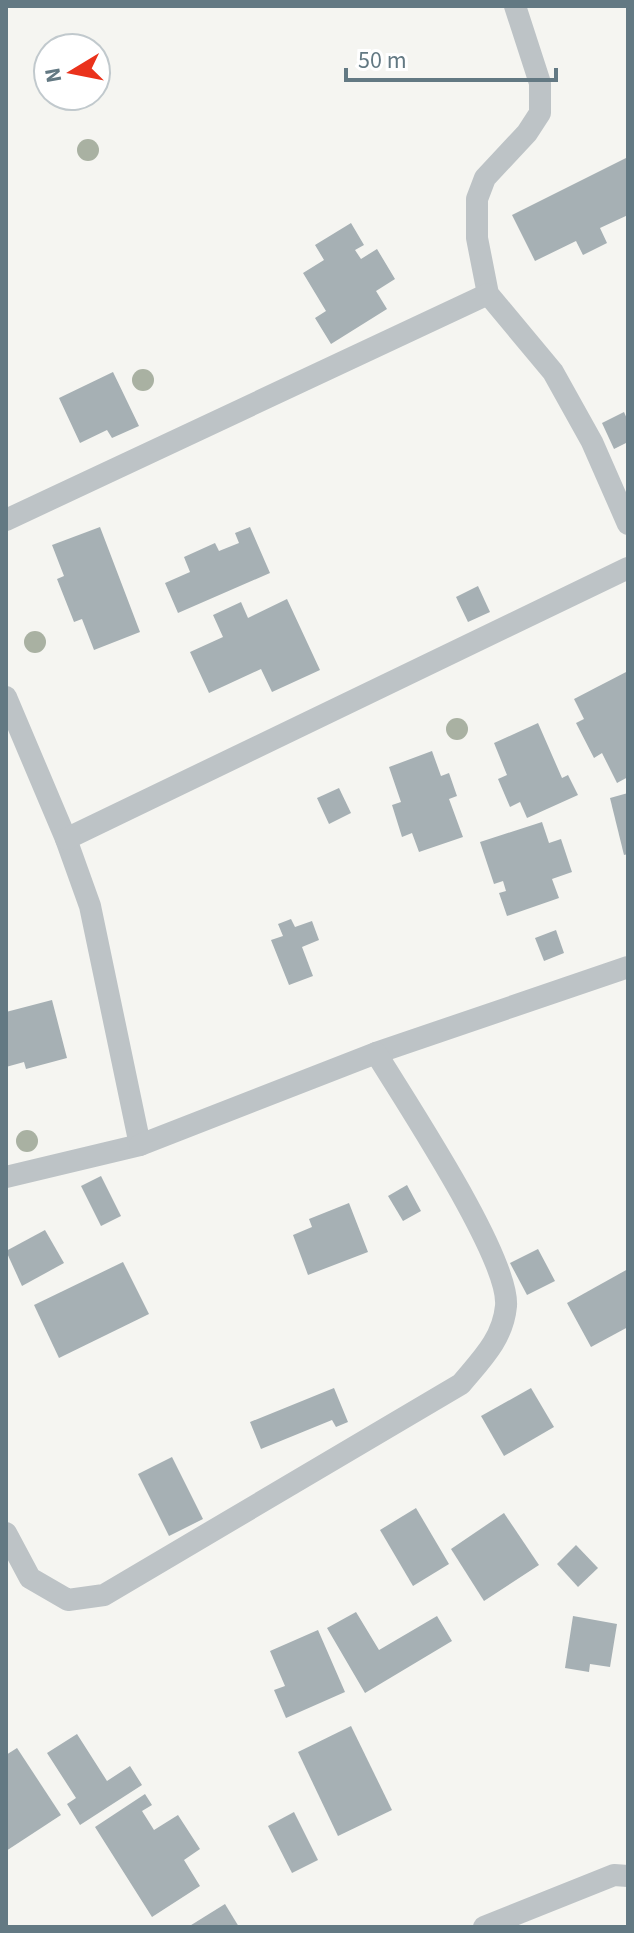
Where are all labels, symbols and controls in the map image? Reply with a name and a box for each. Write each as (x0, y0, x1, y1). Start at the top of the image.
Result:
north arrow (32, 32, 112, 112)
scale bar (346, 32, 556, 82)
text: 50 m (358, 43, 407, 78)
text: N (36, 65, 70, 85)

